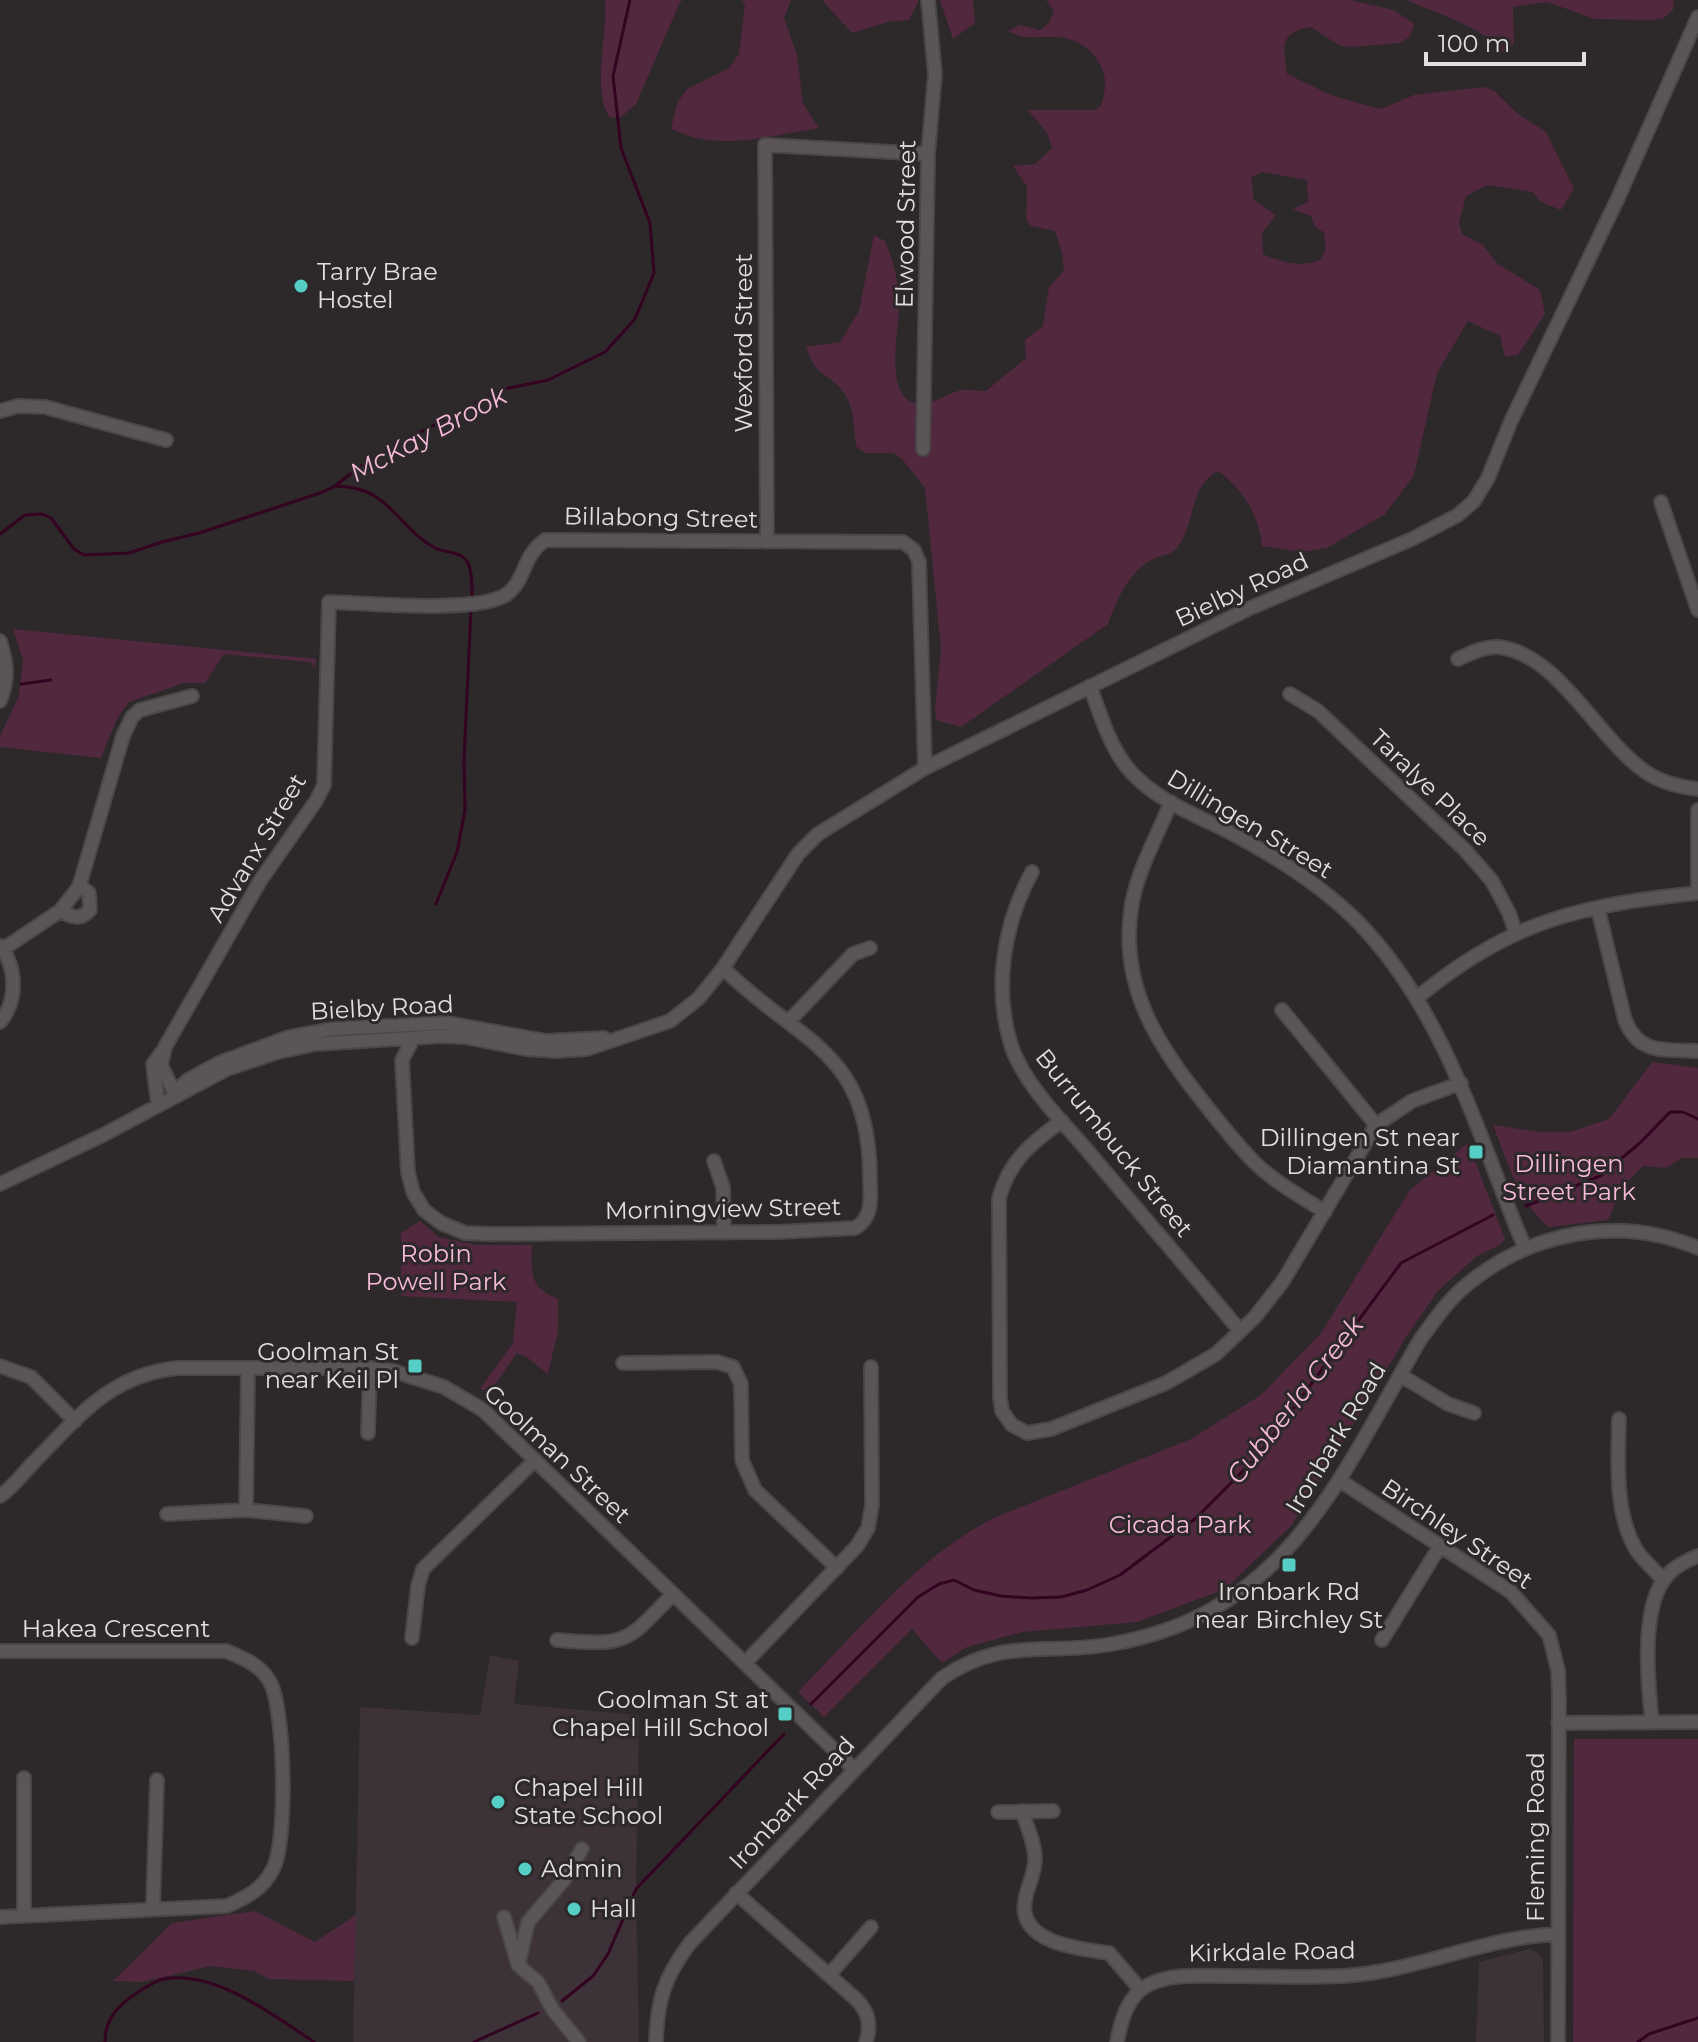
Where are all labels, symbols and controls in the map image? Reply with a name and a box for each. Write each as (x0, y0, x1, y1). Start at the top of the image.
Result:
scale bar (1426, 16, 1584, 66)
text: 100 m (1438, 29, 1510, 58)
street label: Elwood Street (890, 139, 921, 308)
street label: Wexford Street (729, 253, 758, 433)
place label: Tarry Brae Hostel (317, 257, 438, 314)
marker: Tarry Brae Hostel (292, 277, 310, 295)
water label: McKay Brook (344, 378, 513, 489)
street label: Billabong Street (564, 501, 759, 534)
street label: Bielby Road (1171, 546, 1313, 633)
street label: Taralye Place (1364, 723, 1496, 852)
street label: Dillingen Street (1162, 763, 1338, 885)
street label: Advanx Street (201, 768, 312, 927)
street label: Bielby Road (310, 989, 454, 1026)
street label: Burrumbuck Street (1030, 1043, 1199, 1243)
place label: Dillingen St near Diamantina St (1260, 1123, 1460, 1180)
marker: Dillingen St near Diamantina St (1467, 1143, 1485, 1161)
park label: Dillingen Street Park (1502, 1149, 1636, 1206)
street label: Morningview Street (605, 1192, 842, 1225)
park label: Robin Powell Park (366, 1239, 507, 1296)
water label: Cubberla Creek (1220, 1309, 1371, 1490)
place label: Goolman St near Keil Pl (257, 1337, 399, 1394)
marker: Goolman St near Keil Pl (406, 1357, 424, 1375)
street label: Ironbark Road (1279, 1357, 1392, 1519)
street label: Goolman Street (478, 1378, 637, 1529)
street label: Birchley Street (1376, 1472, 1539, 1595)
park label: Cicada Park (1109, 1510, 1252, 1539)
marker: Ironbark Rd near Birchley St (1280, 1556, 1298, 1574)
place label: Ironbark Rd near Birchley St (1195, 1577, 1383, 1634)
street label: Hakea Crescent (22, 1614, 210, 1643)
place label: Goolman St at Chapel Hill School (552, 1685, 769, 1742)
marker: Goolman St at Chapel Hill School (776, 1705, 794, 1723)
street label: Ironbark Road (723, 1730, 861, 1875)
street label: Fleming Road (1521, 1752, 1550, 1922)
place label: Chapel Hill State School (514, 1773, 663, 1830)
marker: Chapel Hill State School (489, 1793, 507, 1811)
place label: Admin (541, 1854, 623, 1883)
marker: Admin (516, 1860, 534, 1878)
place label: Hall (590, 1894, 637, 1923)
marker: Hall (565, 1900, 583, 1918)
street label: Kirkdale Road (1188, 1936, 1356, 1967)

